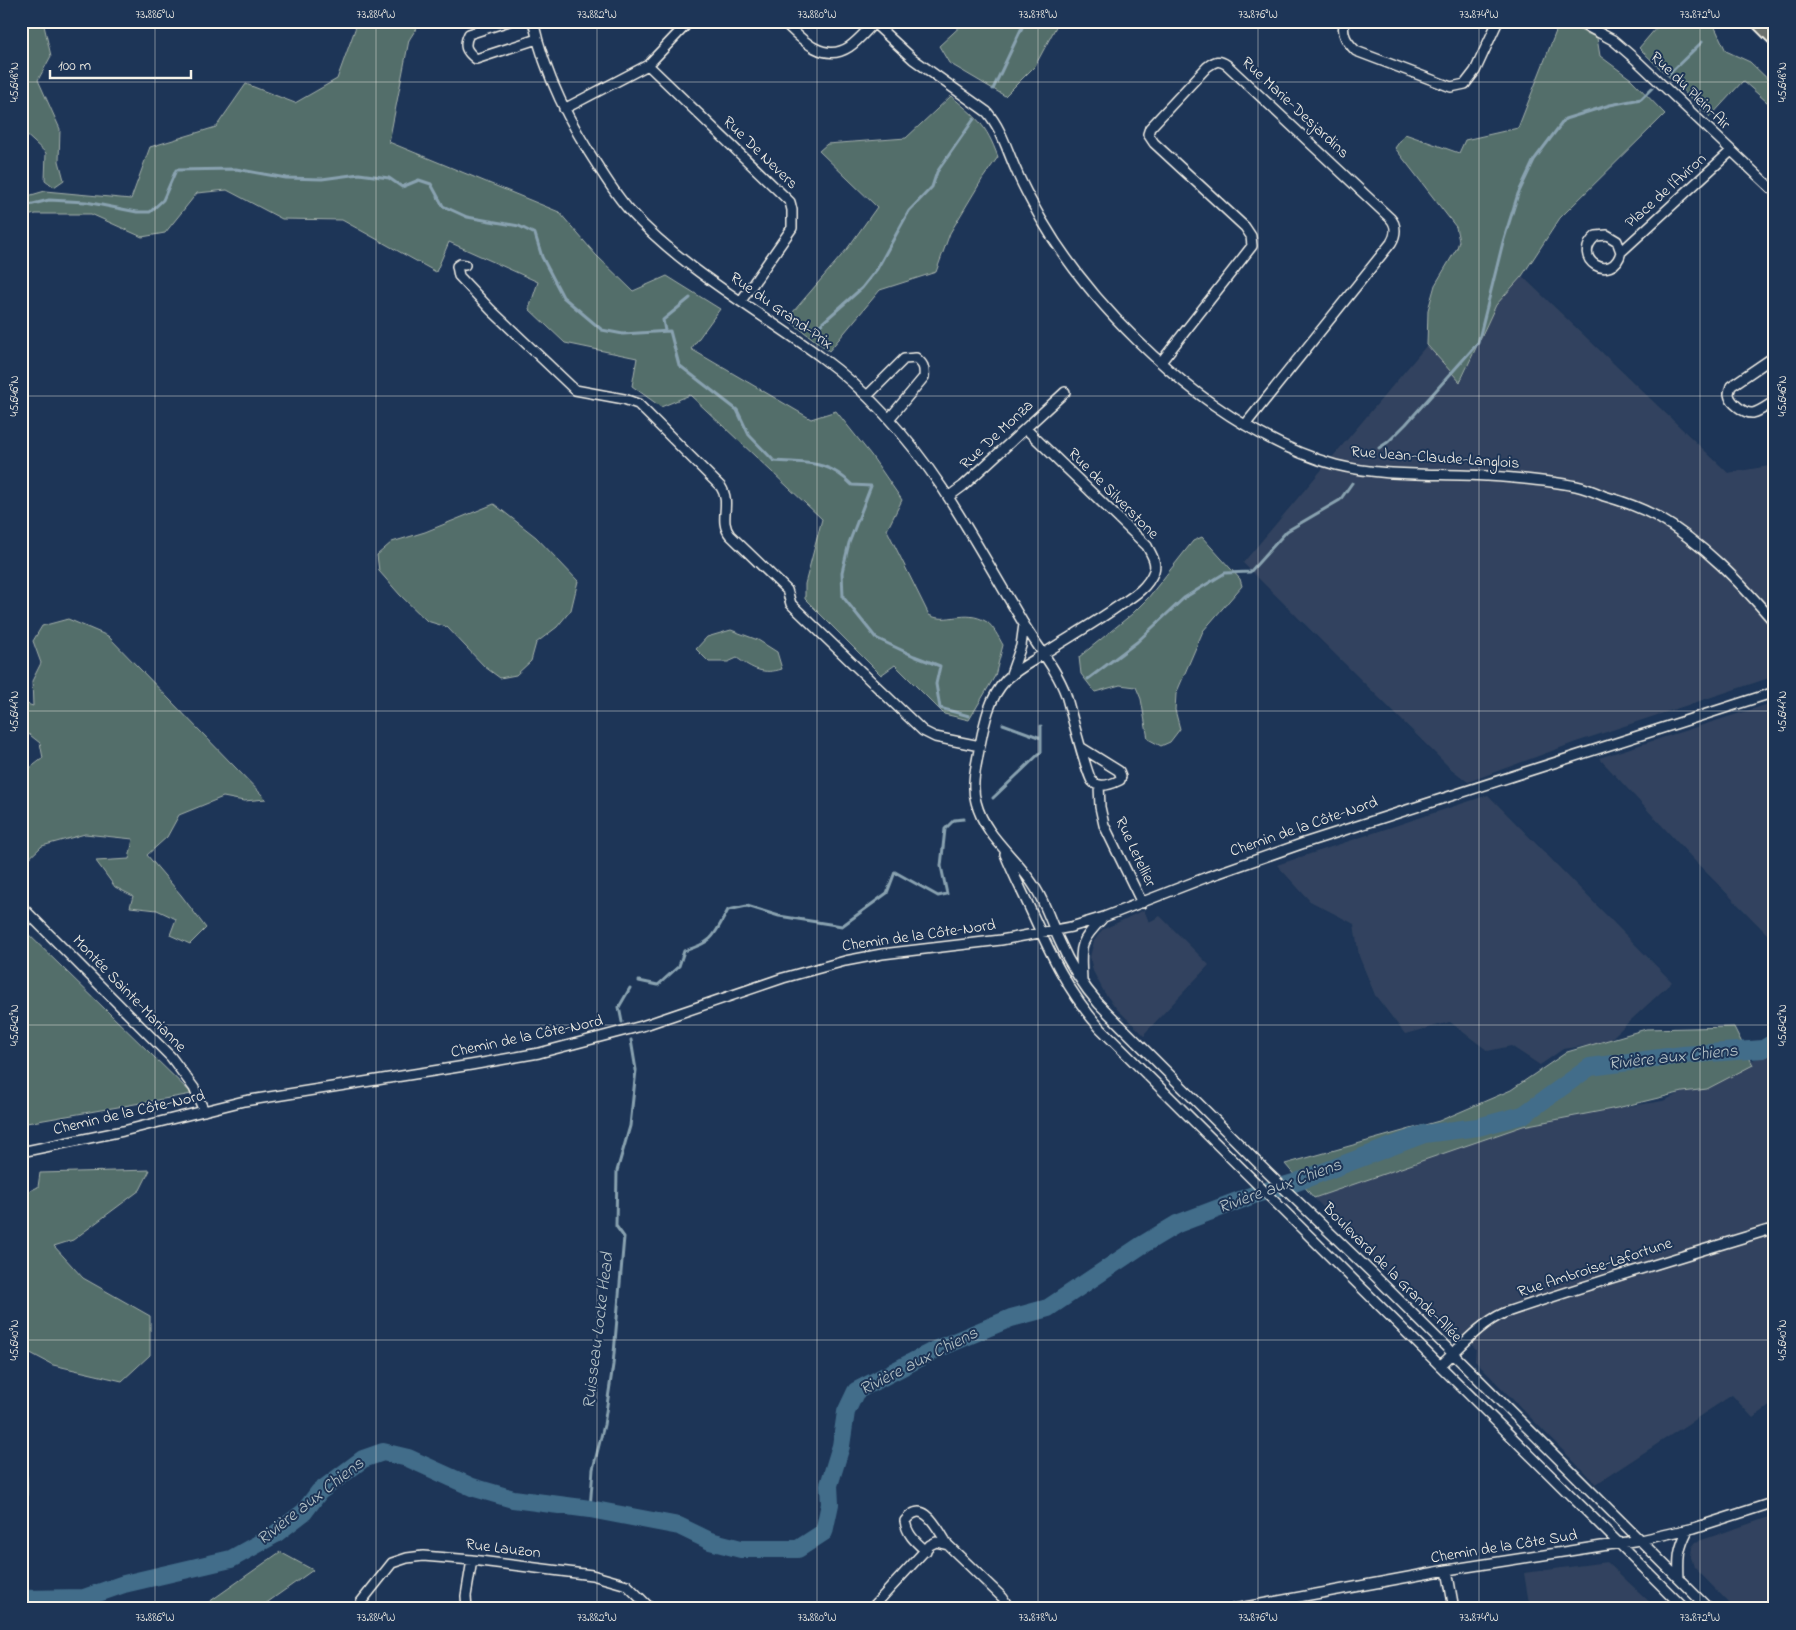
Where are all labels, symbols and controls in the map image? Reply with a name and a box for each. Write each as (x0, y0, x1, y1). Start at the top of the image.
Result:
text: 73.886°W (135, 6, 175, 24)
text: 73.884°W (357, 6, 395, 24)
text: 73.882°W (577, 6, 617, 24)
text: 73.880°W (797, 6, 837, 24)
text: 73.878°W (1019, 6, 1057, 24)
text: 73.876°W (1238, 6, 1278, 24)
text: 73.874°W (1459, 6, 1499, 24)
text: 73.872°W (1680, 6, 1720, 24)
street label: Rue du Plein-Air (1644, 46, 1736, 136)
scale bar (50, 48, 191, 80)
street label: Rue Marie-Desjardins (1236, 51, 1354, 165)
text: 100 m (58, 55, 91, 77)
text: 45.648°N (6, 62, 24, 102)
text: 45.648°N (1774, 62, 1792, 102)
street label: Rue De Nevers (717, 111, 803, 195)
street label: Place de l'Aviron (1620, 148, 1712, 234)
street label: Rue du Grand-Prix (725, 266, 837, 356)
text: 45.646°N (6, 375, 24, 417)
text: 45.646°N (1774, 375, 1792, 417)
street label: Rue De Monza (955, 394, 1039, 476)
street label: Rue Jean-Claude-Langlois (1350, 440, 1520, 476)
street label: Rue de Silverstone (1062, 443, 1165, 546)
text: 45.644°N (6, 691, 24, 731)
text: 45.644°N (1774, 691, 1792, 731)
street label: Chemin de la Côte-Nord (1227, 790, 1381, 864)
street label: Rue Letellier (1108, 813, 1162, 891)
street label: Chemin de la Côte-Nord (841, 913, 997, 959)
street label: Montée Sainte-Marianne (66, 930, 192, 1059)
text: 45.642°N (6, 1004, 24, 1046)
text: 45.642°N (1774, 1004, 1792, 1046)
street label: Chemin de la Côte-Nord (449, 1009, 605, 1065)
water label: Rivière aux Chiens (1607, 1038, 1740, 1078)
street label: Chemin de la Côte-Nord (51, 1084, 207, 1142)
water label: Rivière aux Chiens (1215, 1152, 1346, 1221)
street label: Boulevard de la Grande-Allée (1316, 1197, 1468, 1349)
street label: Rue Ambroise-Lafortune (1515, 1231, 1676, 1304)
water label: Ruisseau Locke Head (577, 1251, 622, 1411)
text: 45.640°N (6, 1320, 24, 1360)
text: 45.640°N (1774, 1320, 1792, 1360)
water label: Rivière aux Chiens (855, 1321, 984, 1403)
water label: Rivière aux Chiens (252, 1451, 371, 1552)
street label: Chemin de la Côte Sud (1429, 1524, 1579, 1570)
street label: Rue Lauzon (464, 1532, 542, 1566)
text: 73.886°W (135, 1609, 175, 1627)
text: 73.884°W (357, 1609, 395, 1627)
text: 73.882°W (577, 1609, 617, 1627)
text: 73.880°W (797, 1609, 837, 1627)
text: 73.878°W (1019, 1609, 1057, 1627)
text: 73.876°W (1238, 1609, 1278, 1627)
text: 73.874°W (1459, 1609, 1499, 1627)
text: 73.872°W (1680, 1609, 1720, 1627)

